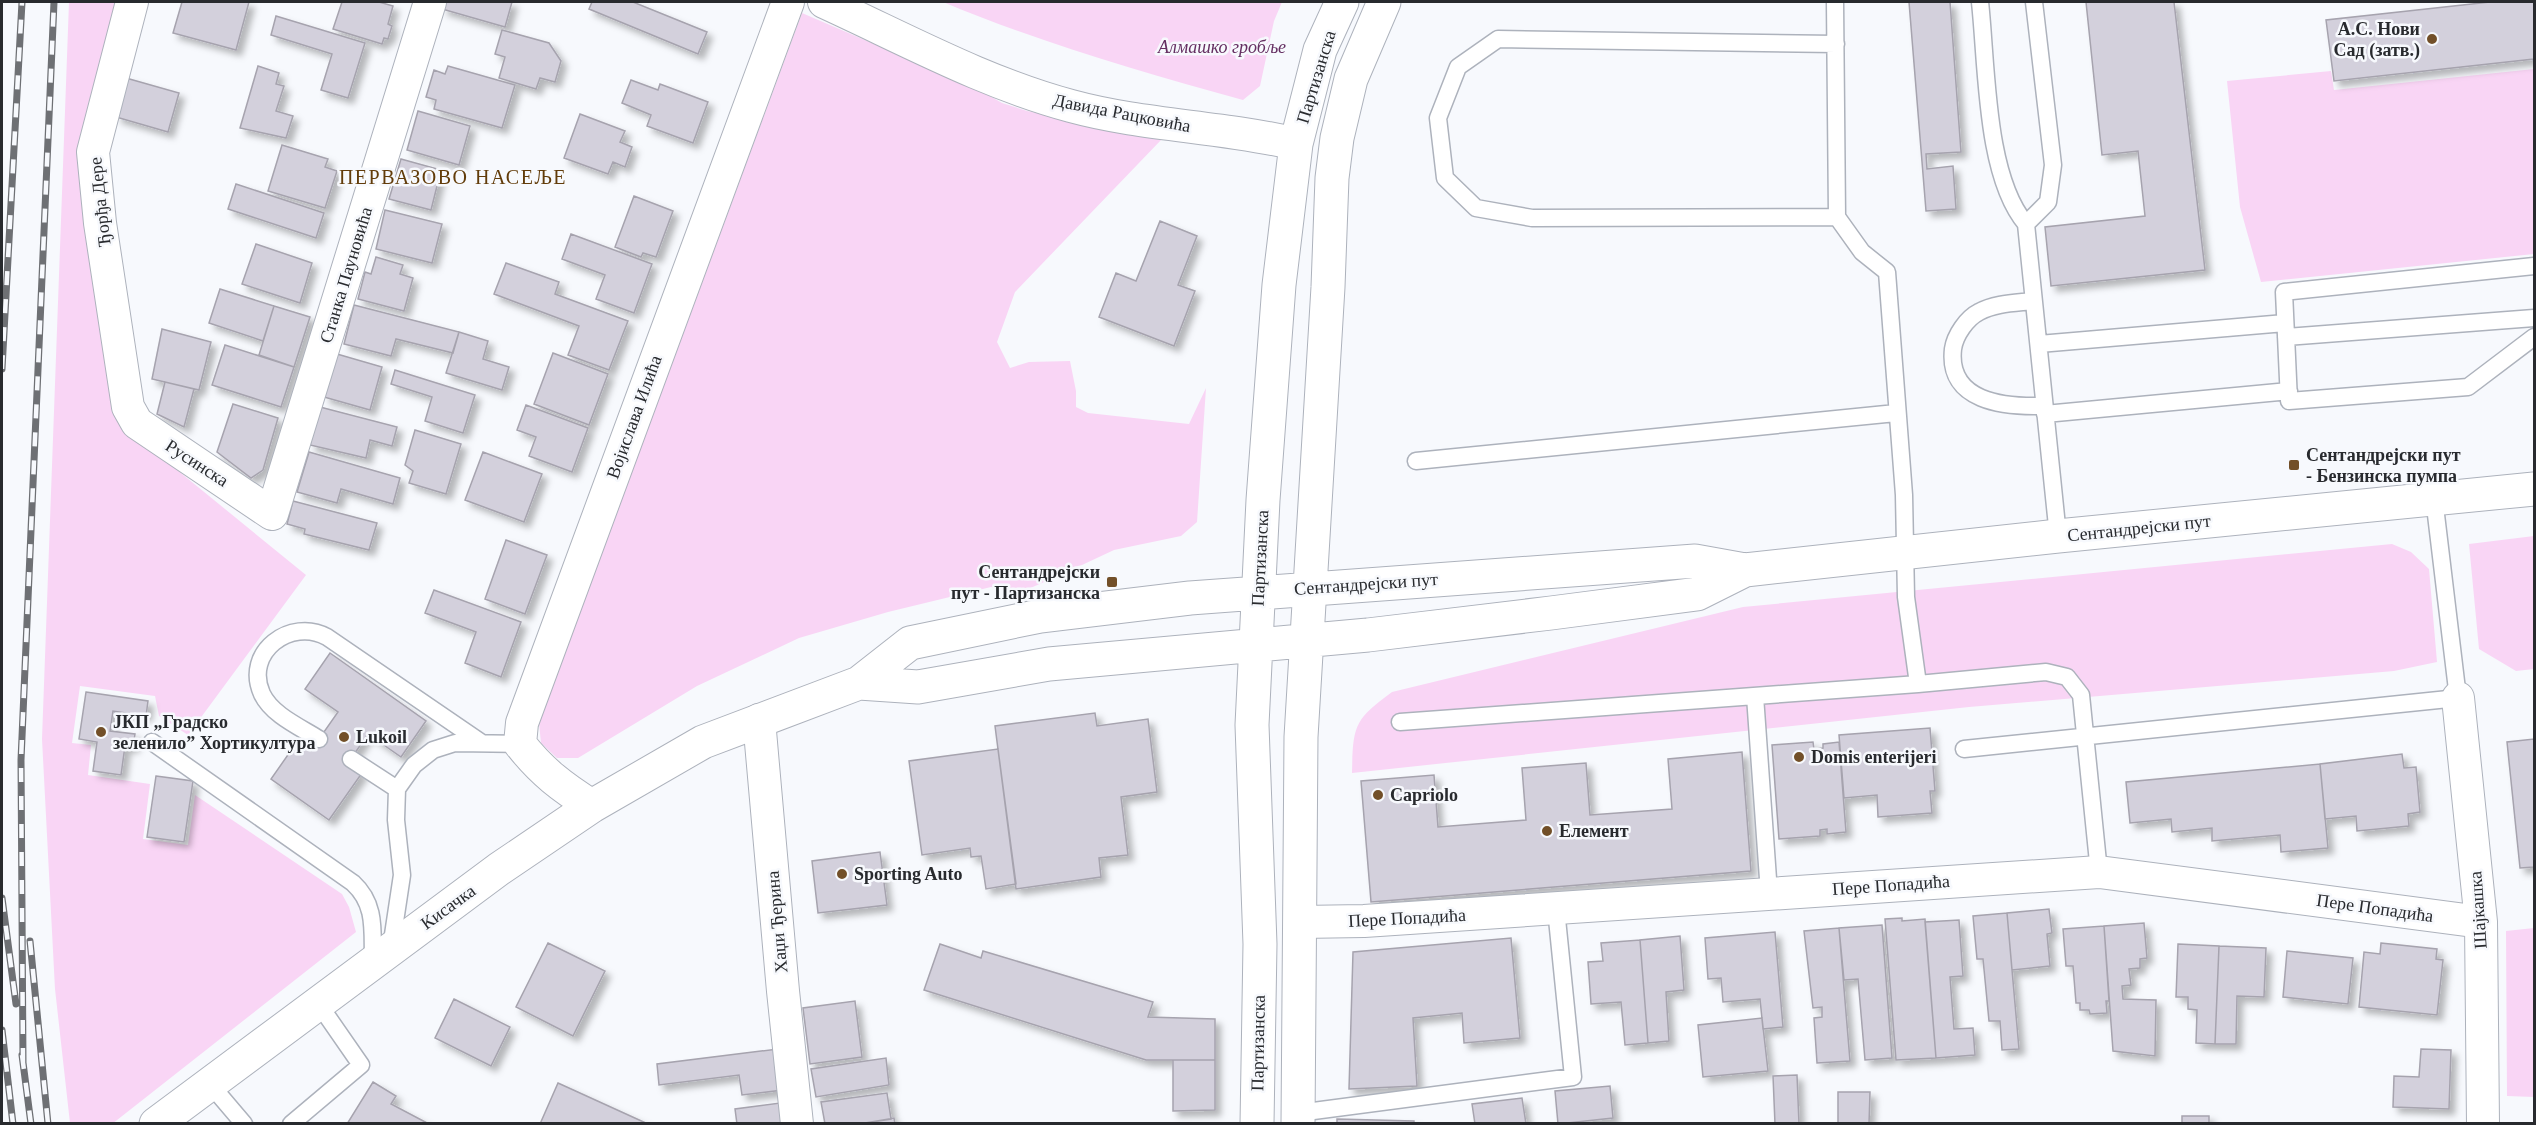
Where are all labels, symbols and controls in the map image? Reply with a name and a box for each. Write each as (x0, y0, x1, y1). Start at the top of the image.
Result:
place label: А.С. Нови Сад (затв.) (2334, 19, 2420, 61)
street label: Партизанска (1292, 28, 1340, 126)
marker: А.С. Нови Сад (затв.) (2425, 32, 2439, 46)
park label: Алмашко гробље (1157, 37, 1286, 57)
street label: Давида Рацковића (1052, 90, 1192, 136)
street label: Ђорђа Дере (85, 156, 115, 248)
district label: ПЕРВАЗОВО НАСЕЉЕ (339, 166, 567, 188)
street label: Станка Пауновића (316, 205, 376, 345)
street label: Војислава Илића (602, 353, 666, 481)
street label: Русинска (162, 435, 232, 491)
place label: Сентандрејски пут - Бензинска пумпа (2306, 445, 2461, 486)
marker: Сентандрејски пут - Бензинска пумпа (2287, 458, 2301, 472)
street label: Партизанска (1247, 509, 1273, 607)
street label: Сентандрејски пут (2066, 511, 2212, 545)
place label: Сентандрејски пут - Партизанска (951, 562, 1100, 603)
street label: Сентандрејски пут (1293, 569, 1439, 599)
marker: Сентандрејски пут - Партизанска (1105, 575, 1119, 589)
place label: ЈКП „Градско зеленило” Хортикултура (113, 712, 315, 753)
marker: ЈКП „Градско зеленило” Хортикултура (94, 725, 108, 739)
place label: Lukoil (356, 727, 407, 747)
marker: Lukoil (337, 730, 351, 744)
place label: Domis enterijeri (1811, 747, 1936, 767)
marker: Domis enterijeri (1792, 750, 1806, 764)
place label: Capriolo (1390, 785, 1458, 805)
marker: Capriolo (1371, 788, 1385, 802)
place label: Елемент (1559, 821, 1629, 841)
marker: Елемент (1540, 824, 1554, 838)
place label: Sporting Auto (854, 864, 963, 884)
marker: Sporting Auto (835, 867, 849, 881)
street label: Хаџи Ђерина (763, 870, 791, 974)
street label: Шајкашка (2465, 870, 2491, 950)
street label: Пере Попадића (1832, 871, 1950, 899)
street label: Кисачка (417, 880, 479, 933)
street label: Пере Попадића (2315, 890, 2435, 926)
street label: Пере Попадића (1348, 905, 1466, 931)
street label: Партизанска (1247, 995, 1269, 1091)

